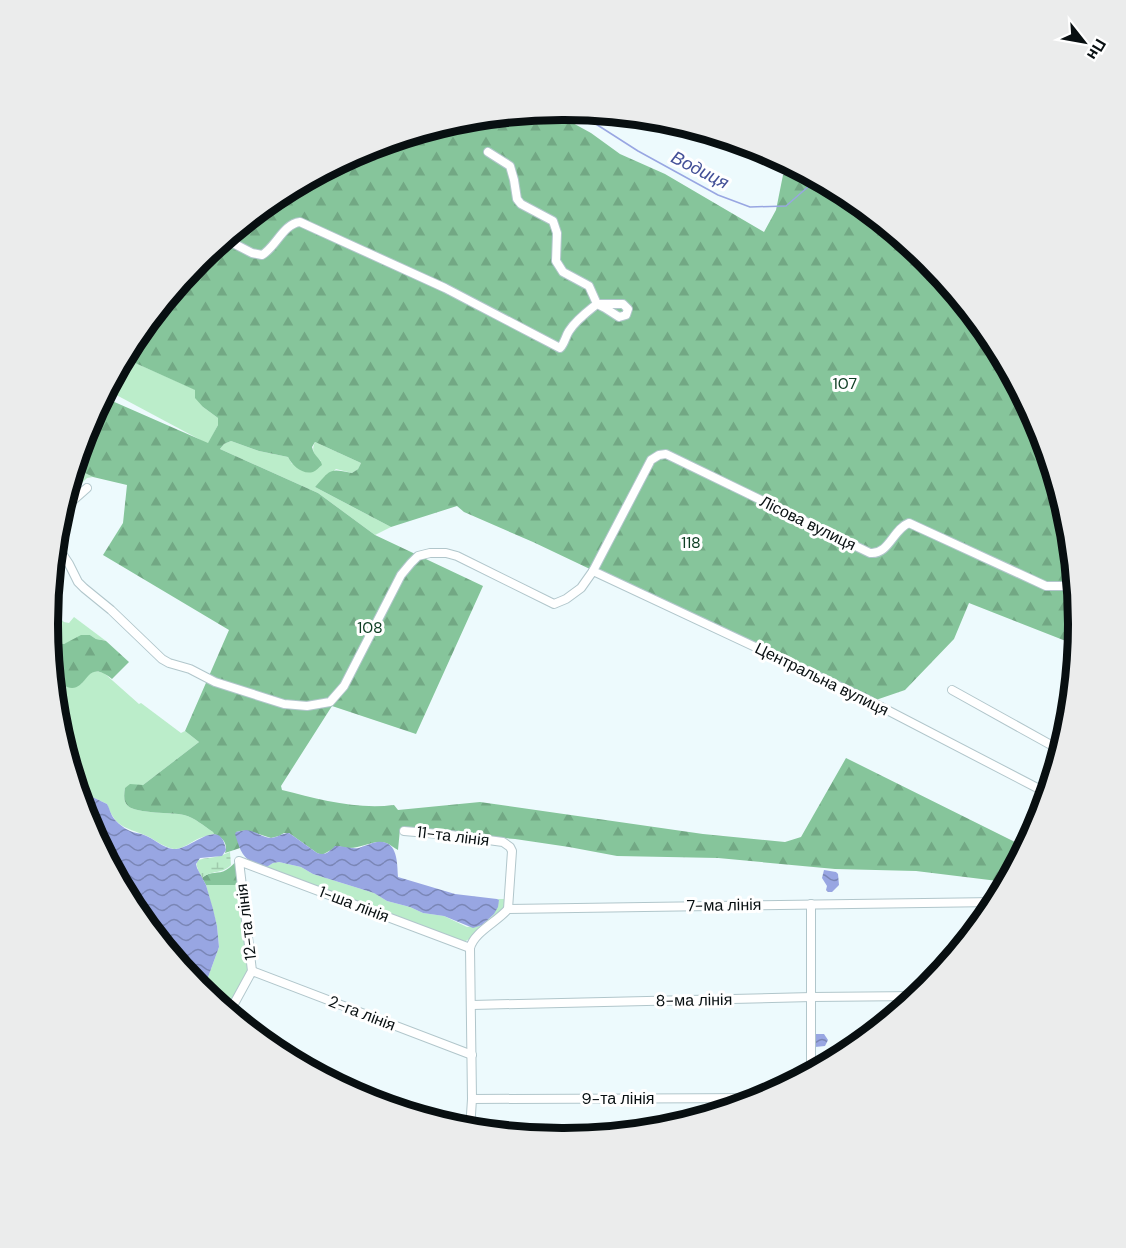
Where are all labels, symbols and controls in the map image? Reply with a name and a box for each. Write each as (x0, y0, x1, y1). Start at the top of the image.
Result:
north arrow (1054, 12, 1114, 72)
text: Пн (1082, 35, 1111, 64)
water label: Водиця (667, 145, 733, 195)
park label: 107 (833, 373, 857, 394)
street label: Лісова вулиця (756, 491, 860, 555)
park label: 118 (681, 532, 701, 553)
park label: 108 (357, 617, 383, 638)
street label: Центральна вулиця (752, 638, 892, 720)
street label: 11-та лінія (416, 821, 490, 851)
street label: 1-ша лінія (316, 881, 392, 927)
street label: 12-та лінія (231, 882, 261, 962)
street label: 7-ма лінія (686, 894, 762, 916)
street label: 8-ма лінія (656, 989, 732, 1011)
street label: 2-га лінія (325, 991, 399, 1035)
street label: 9-та лінія (582, 1088, 654, 1109)

